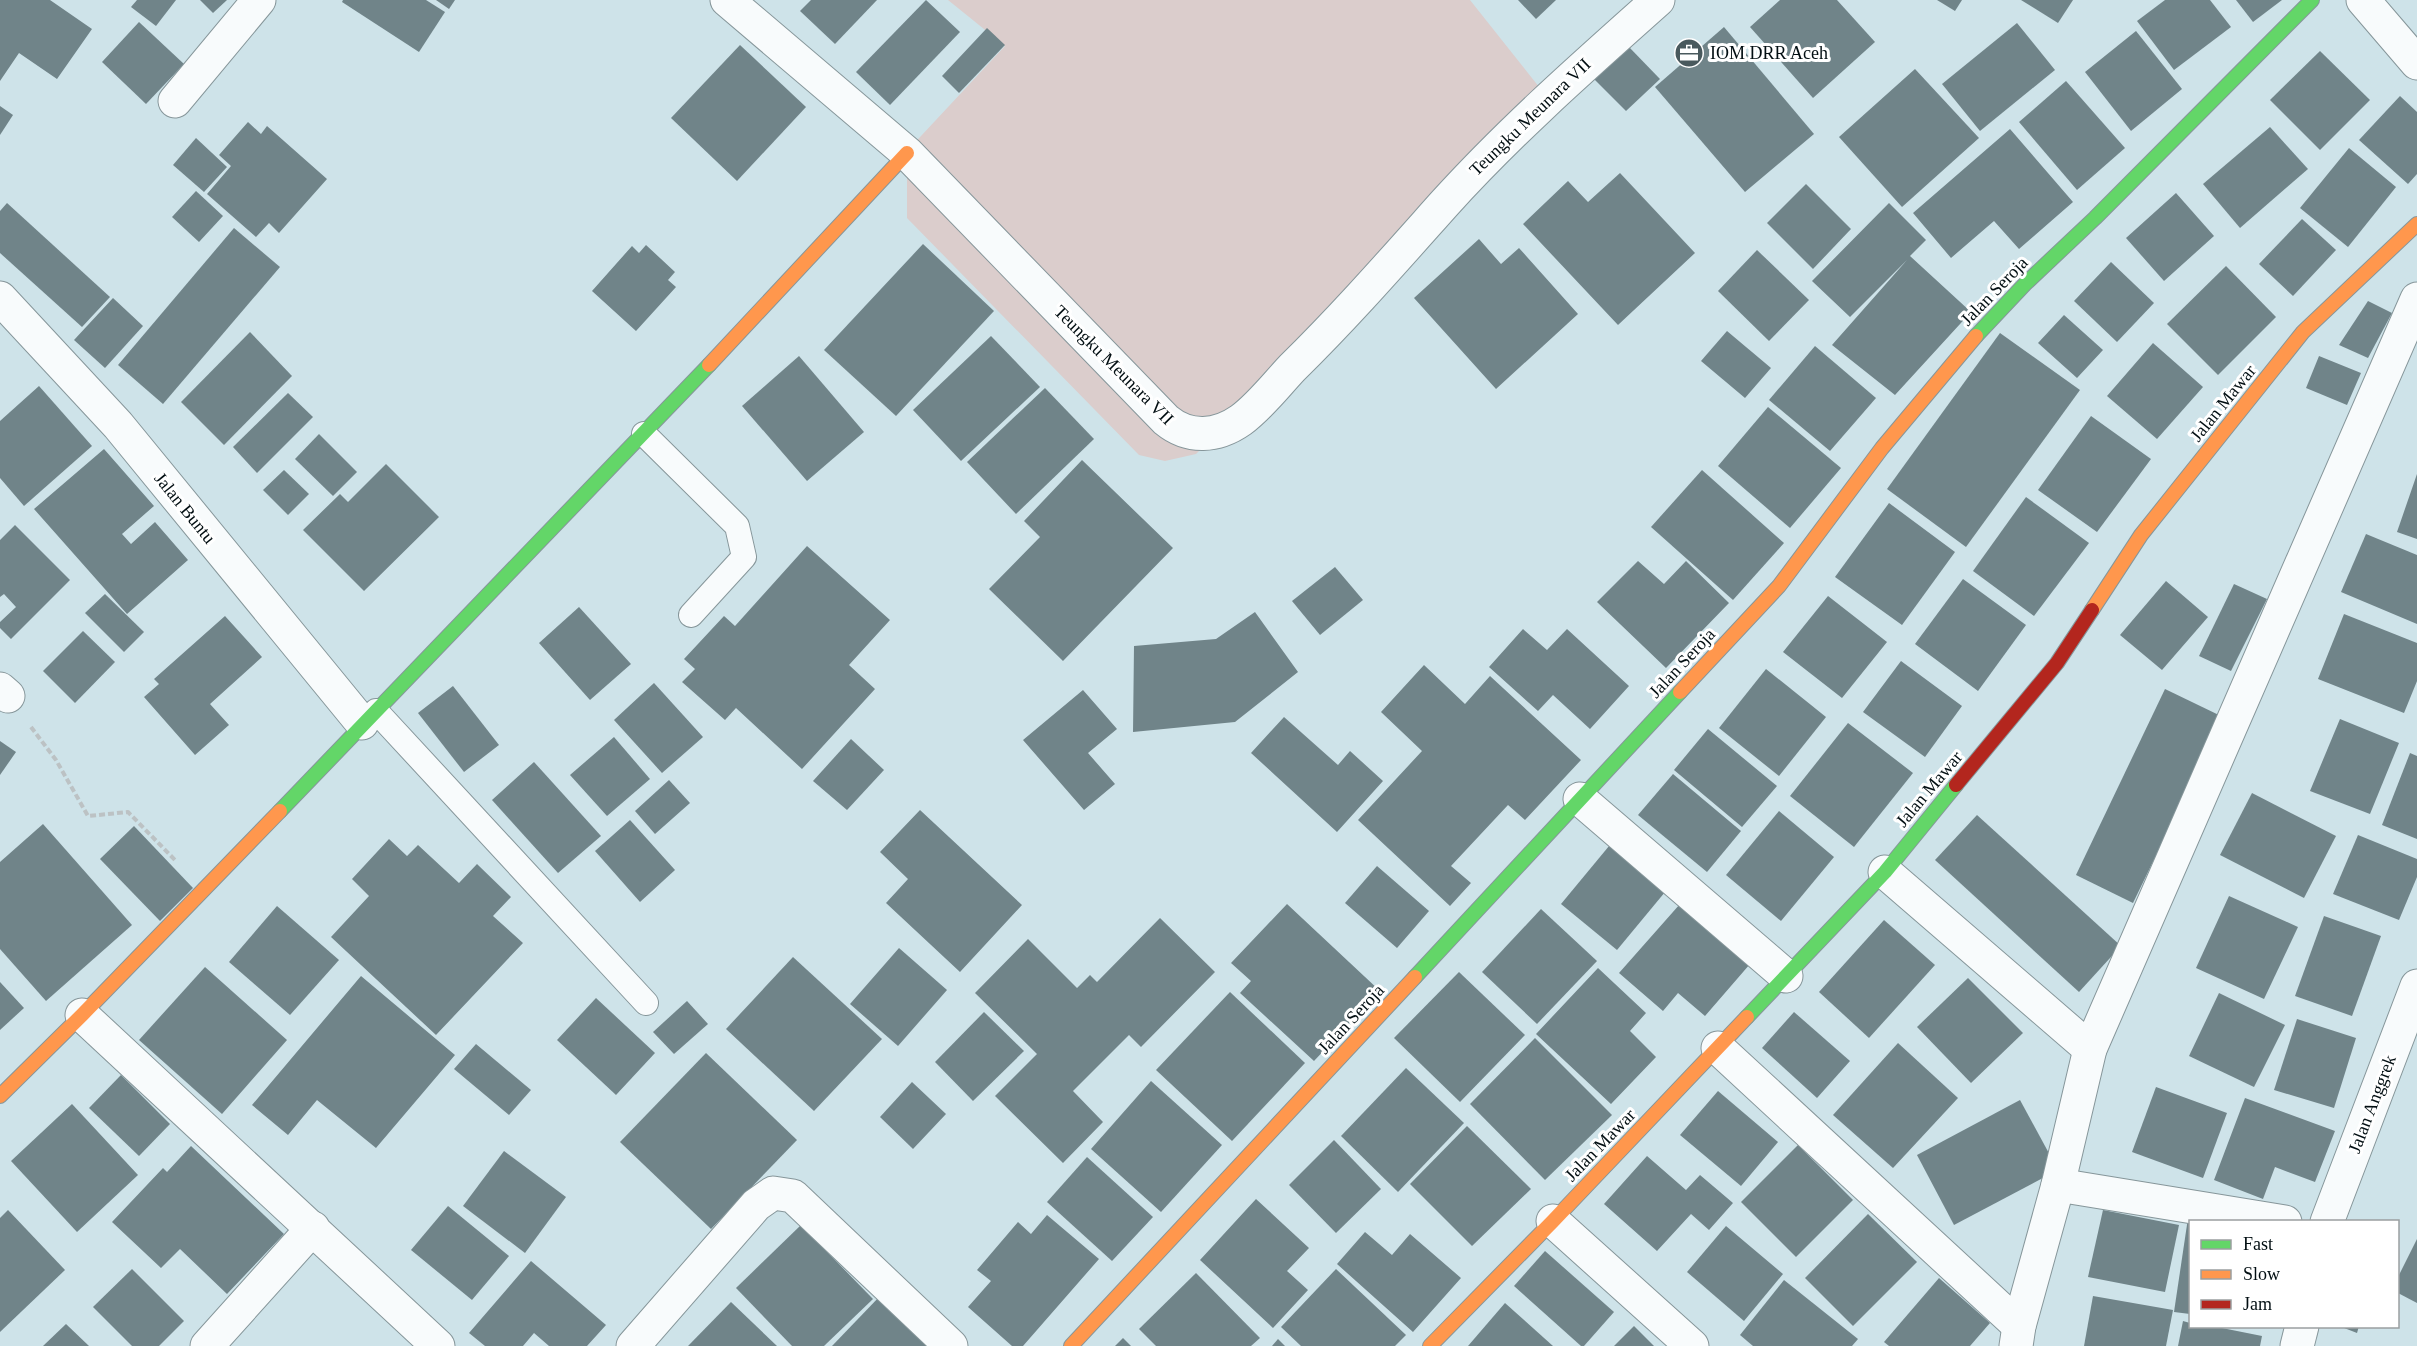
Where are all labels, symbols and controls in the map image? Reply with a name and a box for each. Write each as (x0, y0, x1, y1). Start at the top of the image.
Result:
office icon: IOM DRR Aceh (1673, 37, 1705, 69)
place label: IOM DRR Aceh (1710, 43, 1828, 63)
street label: Teungku Meunara VII (1465, 54, 1595, 180)
street label: Jalan Seroja (1956, 253, 2032, 329)
street label: Teungku Meunara VII (1050, 301, 1178, 429)
street label: Jalan Mawar (2186, 361, 2260, 445)
street label: Jalan Buntu (150, 468, 220, 548)
street label: Jalan Seroja (1645, 624, 1719, 702)
street label: Jalan Mawar (1892, 747, 1966, 831)
street label: Jalan Seroja (1314, 980, 1388, 1058)
street label: Jalan Anggrek (2344, 1052, 2400, 1156)
street label: Jalan Mawar (1561, 1105, 1639, 1185)
legend (2189, 1220, 2399, 1328)
text: Fast (2243, 1234, 2273, 1254)
text: Slow (2243, 1264, 2280, 1284)
text: Jam (2243, 1294, 2272, 1314)

